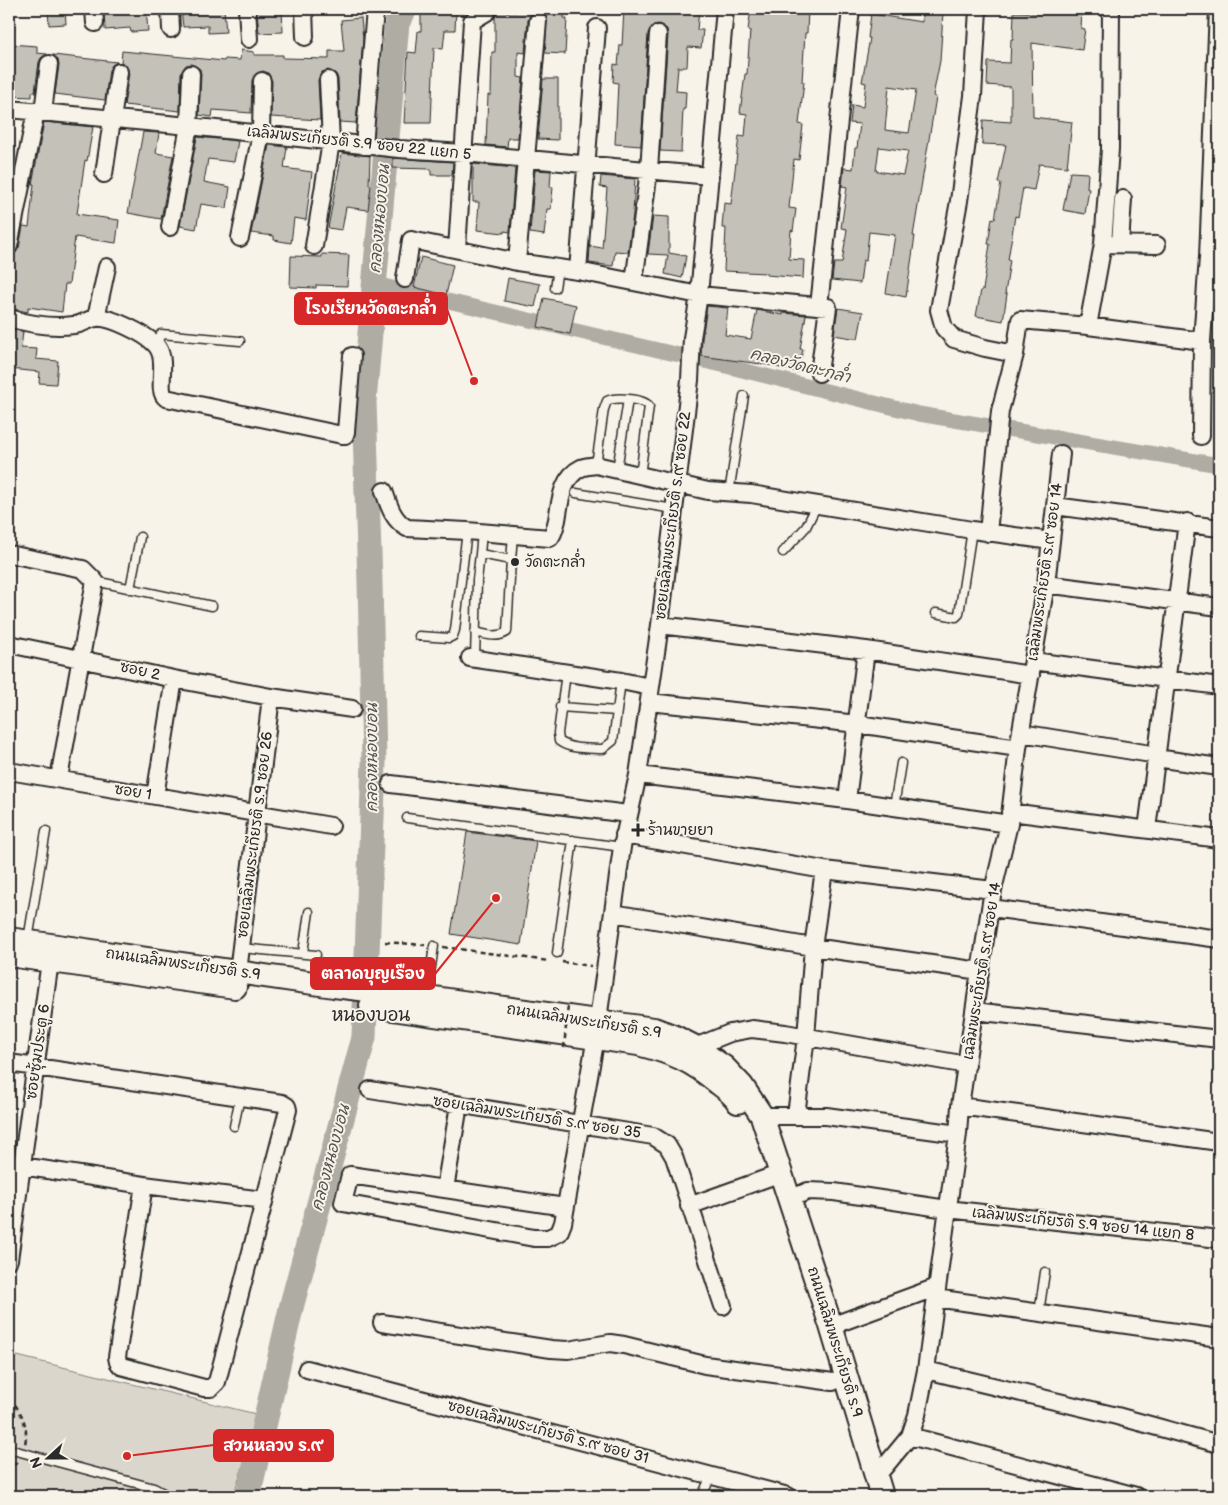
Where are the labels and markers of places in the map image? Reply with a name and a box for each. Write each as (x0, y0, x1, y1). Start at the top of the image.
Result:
callout: โรงเรียนวัดตะกล่ำ (295, 293, 447, 324)
place label: วัดตะกล่ำ (525, 548, 586, 572)
marker: วัดตะกล่ำ (509, 556, 521, 568)
place label: ร้านขายยา (648, 820, 713, 840)
marker: ร้านขายยา (632, 824, 644, 836)
callout: ตลาดบุญเรือง (311, 958, 435, 989)
callout: สวนหลวง ร.๙ (214, 1430, 333, 1461)

